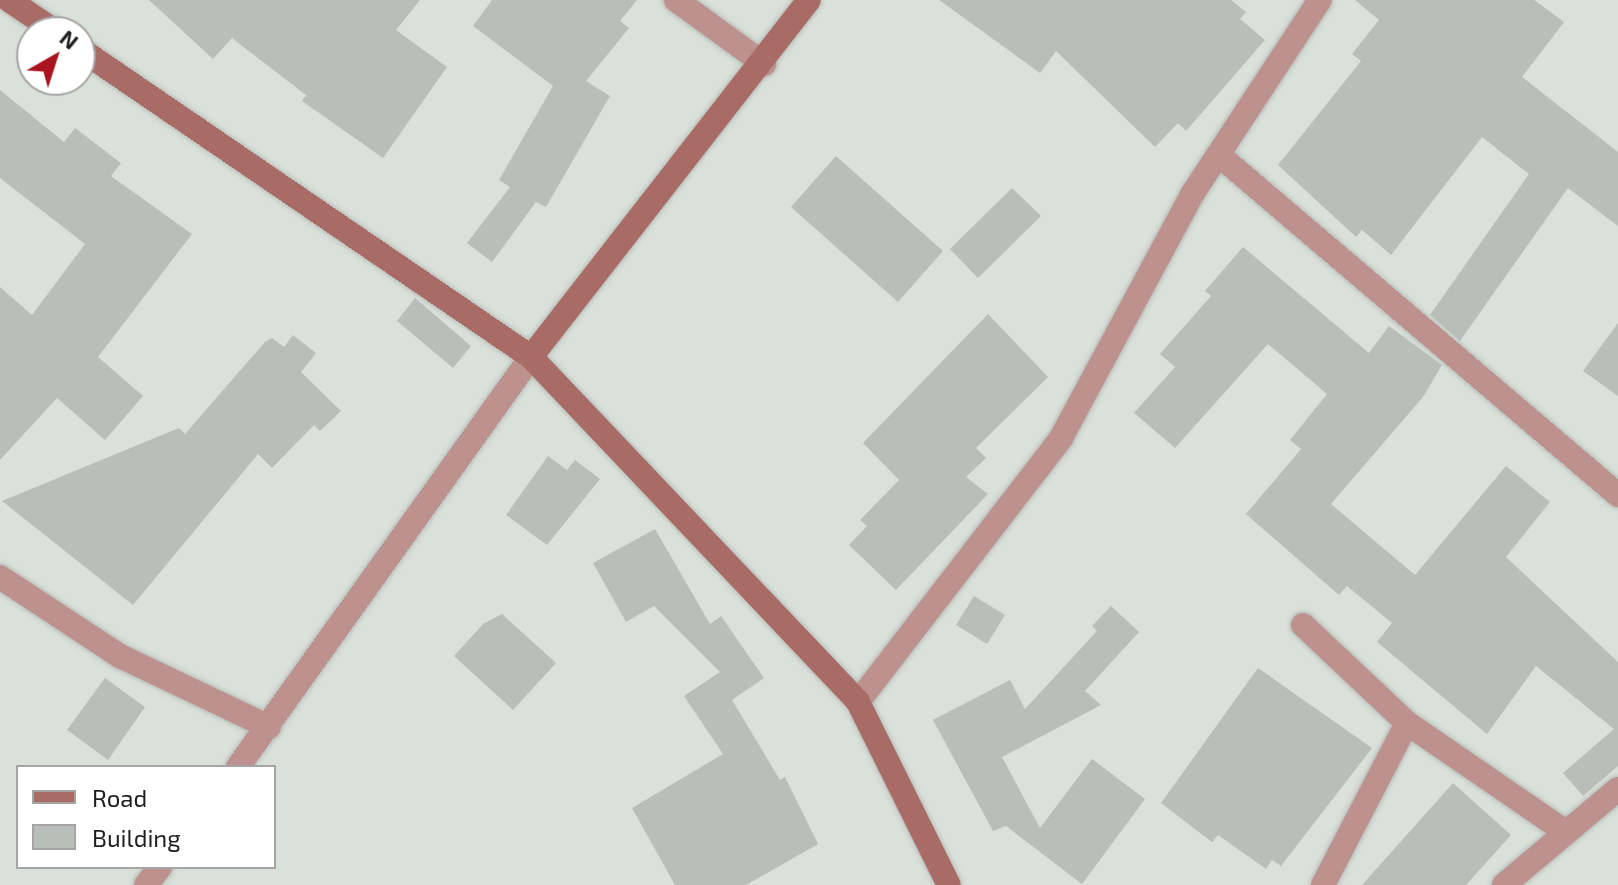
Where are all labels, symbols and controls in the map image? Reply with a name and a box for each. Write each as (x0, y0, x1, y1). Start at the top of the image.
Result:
north arrow (16, 16, 96, 96)
text: N (55, 24, 84, 54)
legend (16, 765, 276, 869)
text: Road (92, 783, 147, 812)
text: Building (92, 823, 181, 852)

